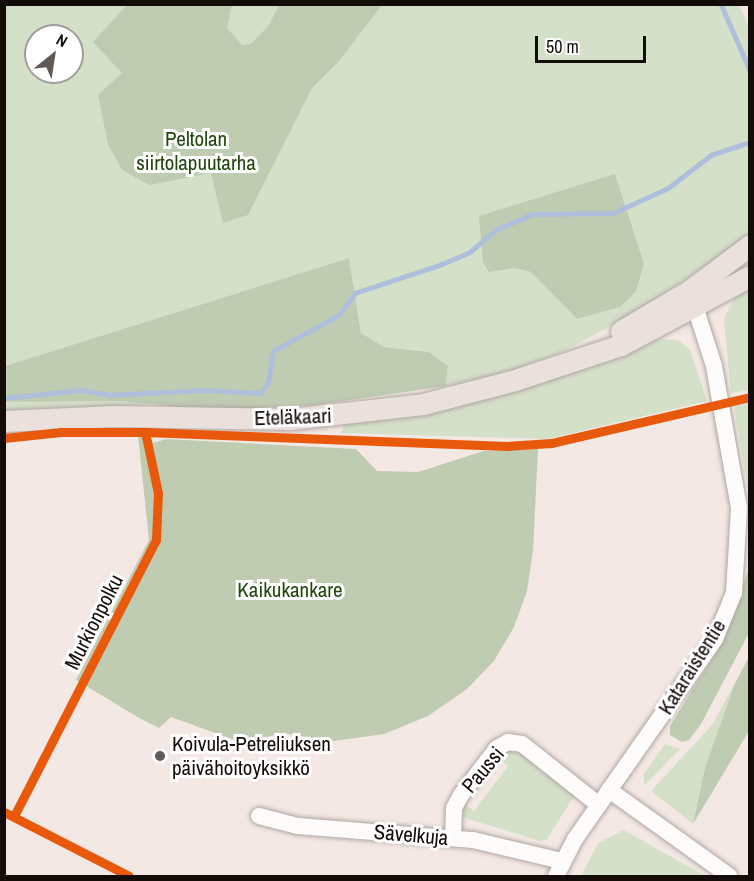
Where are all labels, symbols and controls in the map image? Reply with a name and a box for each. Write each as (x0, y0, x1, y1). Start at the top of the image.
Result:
north arrow (24, 24, 84, 84)
scale bar (538, 24, 649, 62)
text: N (52, 28, 72, 52)
text: 50 m (546, 34, 579, 59)
park label: Peltolan siirtolapuutarha (136, 126, 256, 176)
street label: Eteläkaari (254, 403, 332, 431)
street label: Murkionpolku (59, 570, 129, 674)
park label: Kaikukankare (237, 577, 343, 603)
street label: Kataraistentie (653, 615, 731, 719)
place label: Koivula-Petreliuksen päivähoitoyksikkö (172, 731, 331, 781)
street label: Paussi (456, 742, 510, 798)
marker: Koivula-Petreliuksen päivähoitoyksikkö (153, 749, 167, 763)
street label: Sävelkuja (373, 819, 449, 851)

